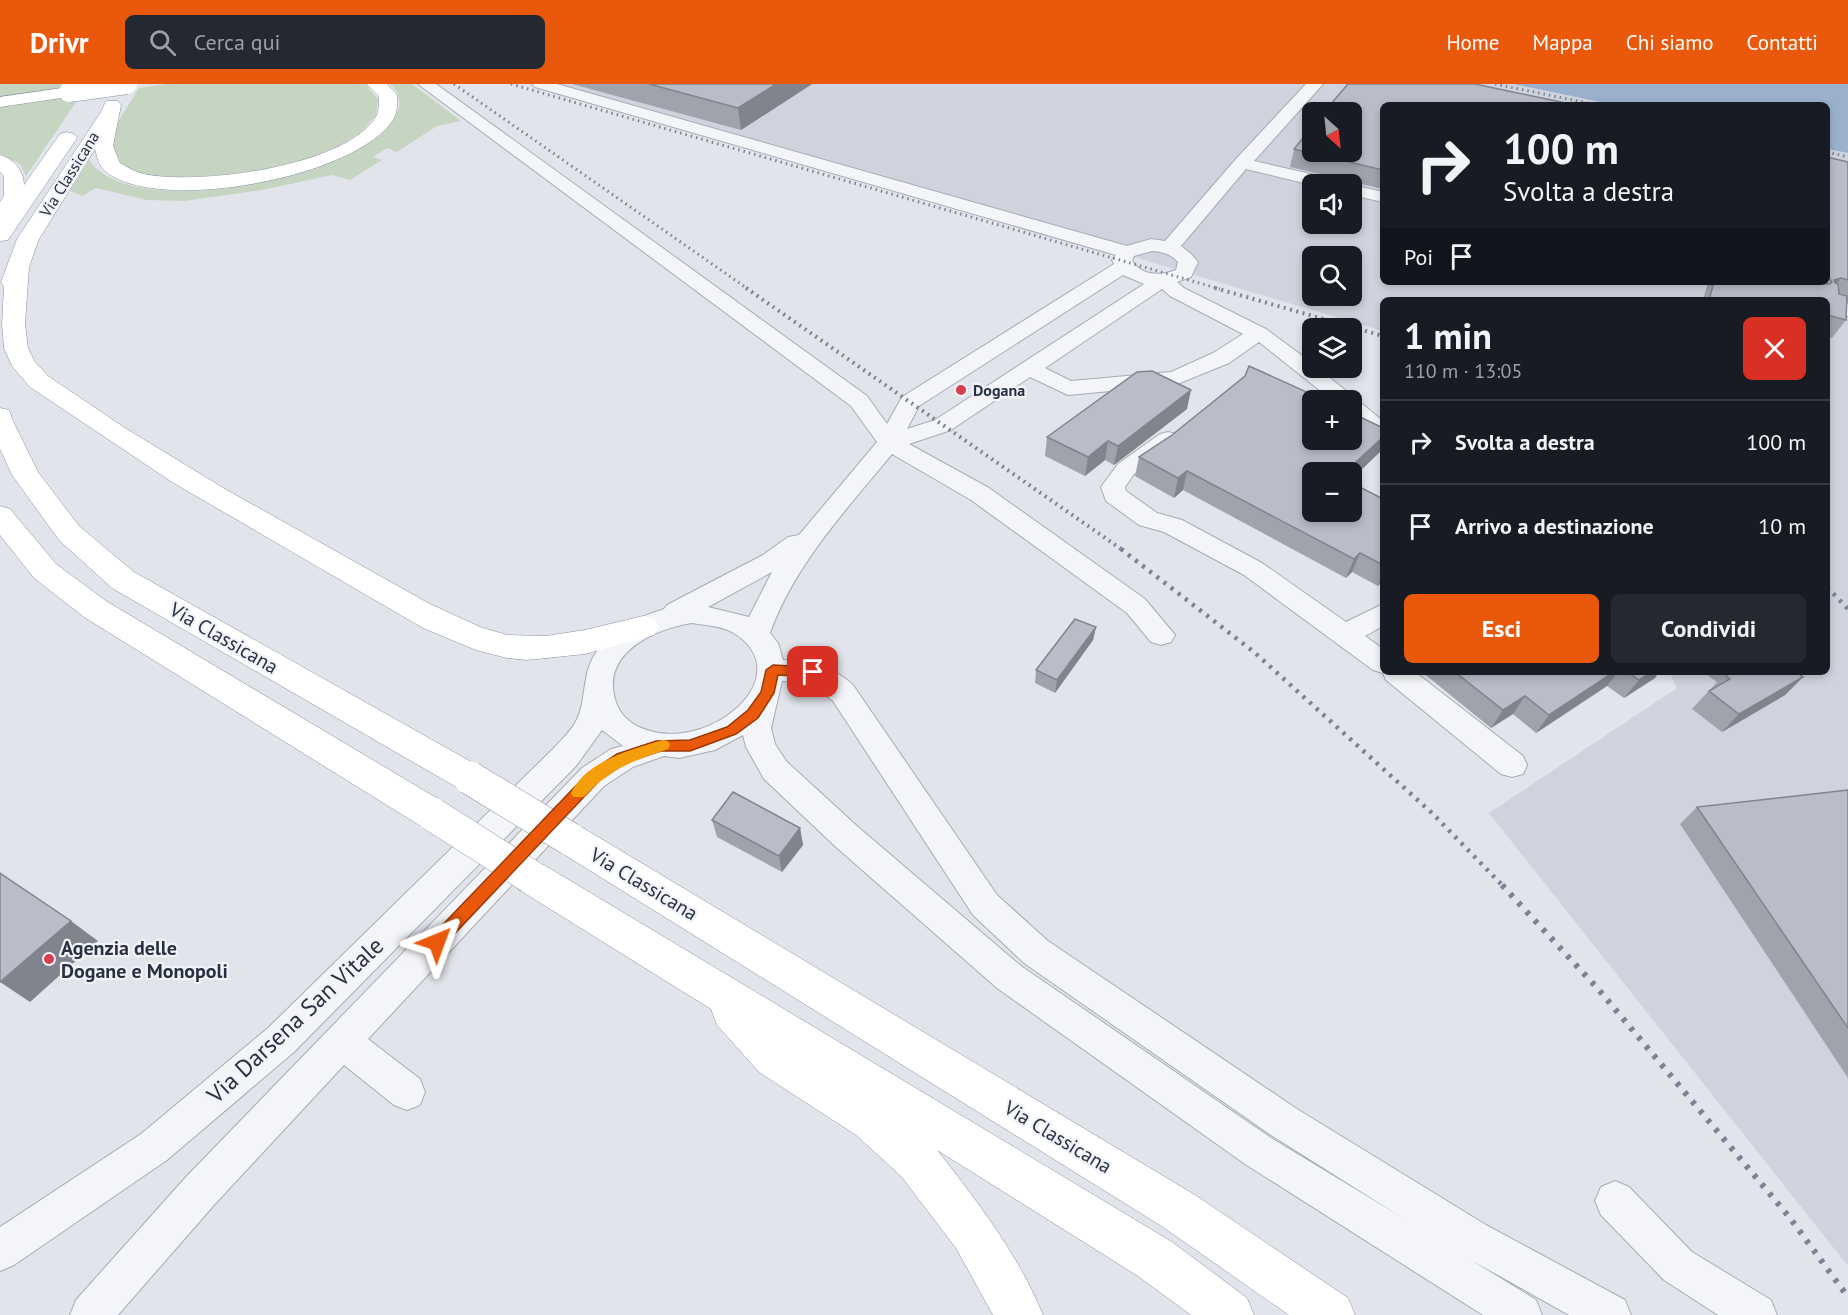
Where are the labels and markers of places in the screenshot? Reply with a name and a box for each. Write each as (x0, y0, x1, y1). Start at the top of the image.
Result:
place label: Dogana (973, 380, 1025, 400)
marker: Dogana (954, 383, 968, 397)
pin (787, 646, 838, 697)
place label: Agenzia delle Dogane e Monopoli (61, 935, 228, 984)
marker: Agenzia delle Dogane e Monopoli (42, 952, 56, 966)

